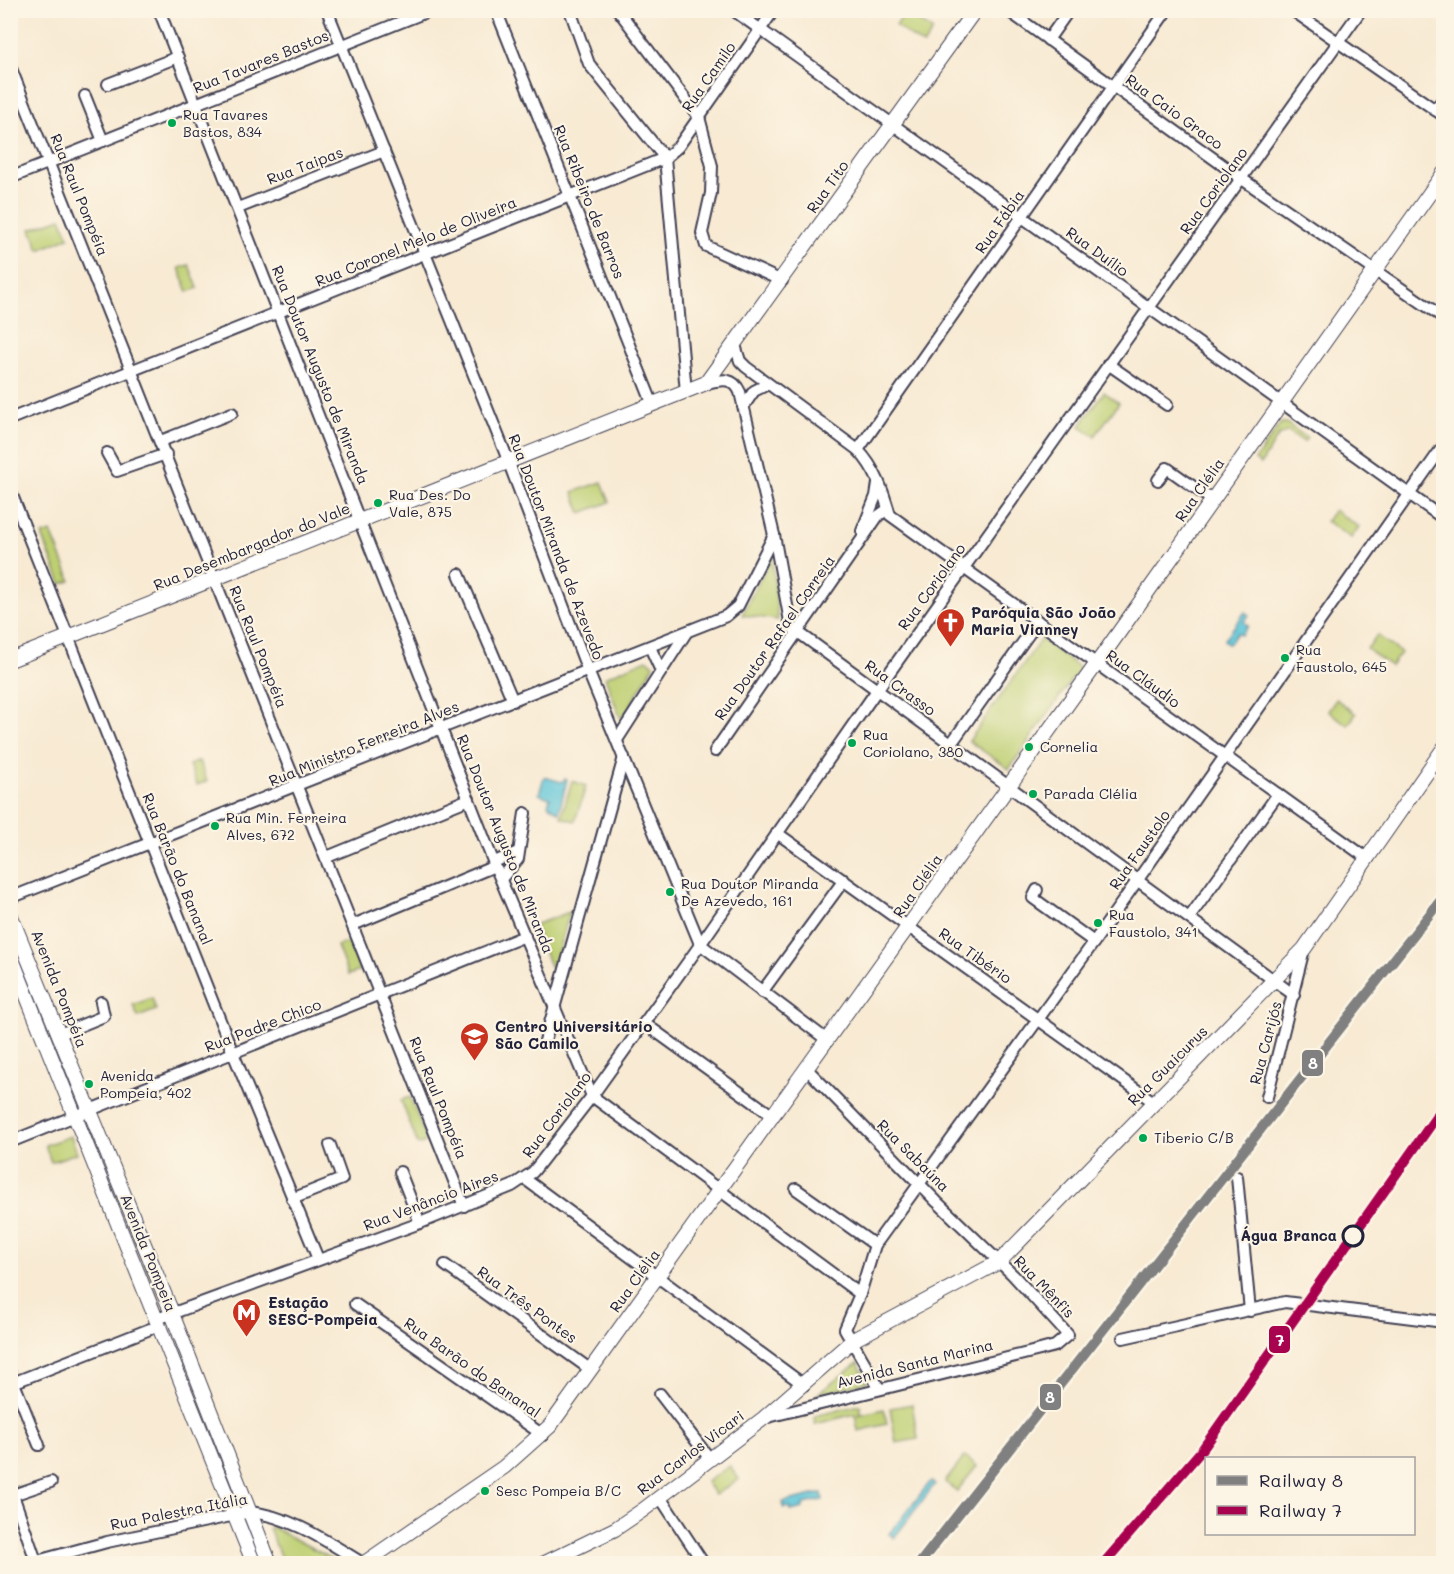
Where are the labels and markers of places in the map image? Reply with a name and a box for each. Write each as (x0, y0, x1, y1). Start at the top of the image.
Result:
place label: Rua Tavares Bastos, 834 (183, 105, 268, 141)
marker: Rua Tavares Bastos, 834 (166, 117, 178, 129)
place label: Rua Des. Do Vale, 875 (389, 485, 470, 521)
marker: Rua Des. Do Vale, 875 (372, 497, 384, 509)
place label: Paróquia São João Maria Vianney (971, 602, 1116, 639)
church icon: Paróquia São João Maria Vianney (934, 606, 966, 648)
place label: Rua Faustolo, 645 (1296, 640, 1387, 676)
marker: Rua Faustolo, 645 (1279, 652, 1291, 664)
place label: Rua Coriolano, 380 (863, 725, 964, 761)
marker: Rua Coriolano, 380 (846, 737, 858, 749)
place label: Cornelia (1040, 737, 1098, 756)
marker: Cornelia (1023, 741, 1035, 753)
place label: Parada Clélia (1044, 784, 1138, 803)
marker: Parada Clélia (1027, 788, 1039, 800)
place label: Rua Min. Ferreira Alves, 672 (226, 808, 347, 844)
marker: Rua Min. Ferreira Alves, 672 (209, 820, 221, 832)
place label: Rua Doutor Miranda De Azevedo, 161 (681, 874, 819, 910)
marker: Rua Doutor Miranda De Azevedo, 161 (664, 886, 676, 898)
place label: Rua Faustolo, 341 (1109, 905, 1198, 941)
marker: Rua Faustolo, 341 (1092, 917, 1104, 929)
place label: Centro Universitário São Camilo (495, 1016, 652, 1053)
school or university icon: Centro Universitário São Camilo (458, 1020, 490, 1062)
place label: Avenida Pompeia, 402 (100, 1066, 192, 1102)
marker: Avenida Pompeia, 402 (83, 1078, 95, 1090)
place label: Tiberio C/B (1154, 1128, 1234, 1147)
marker: Tiberio C/B (1137, 1132, 1149, 1144)
place label: Água Branca (1240, 1225, 1337, 1245)
marker: Água Branca (1342, 1225, 1364, 1247)
place label: Estação SESC-Pompeia (268, 1292, 378, 1329)
metro station icon: Estação SESC-Pompeia (231, 1296, 263, 1338)
place label: Sesc Pompeia B/C (496, 1481, 621, 1500)
marker: Sesc Pompeia B/C (479, 1485, 491, 1497)

